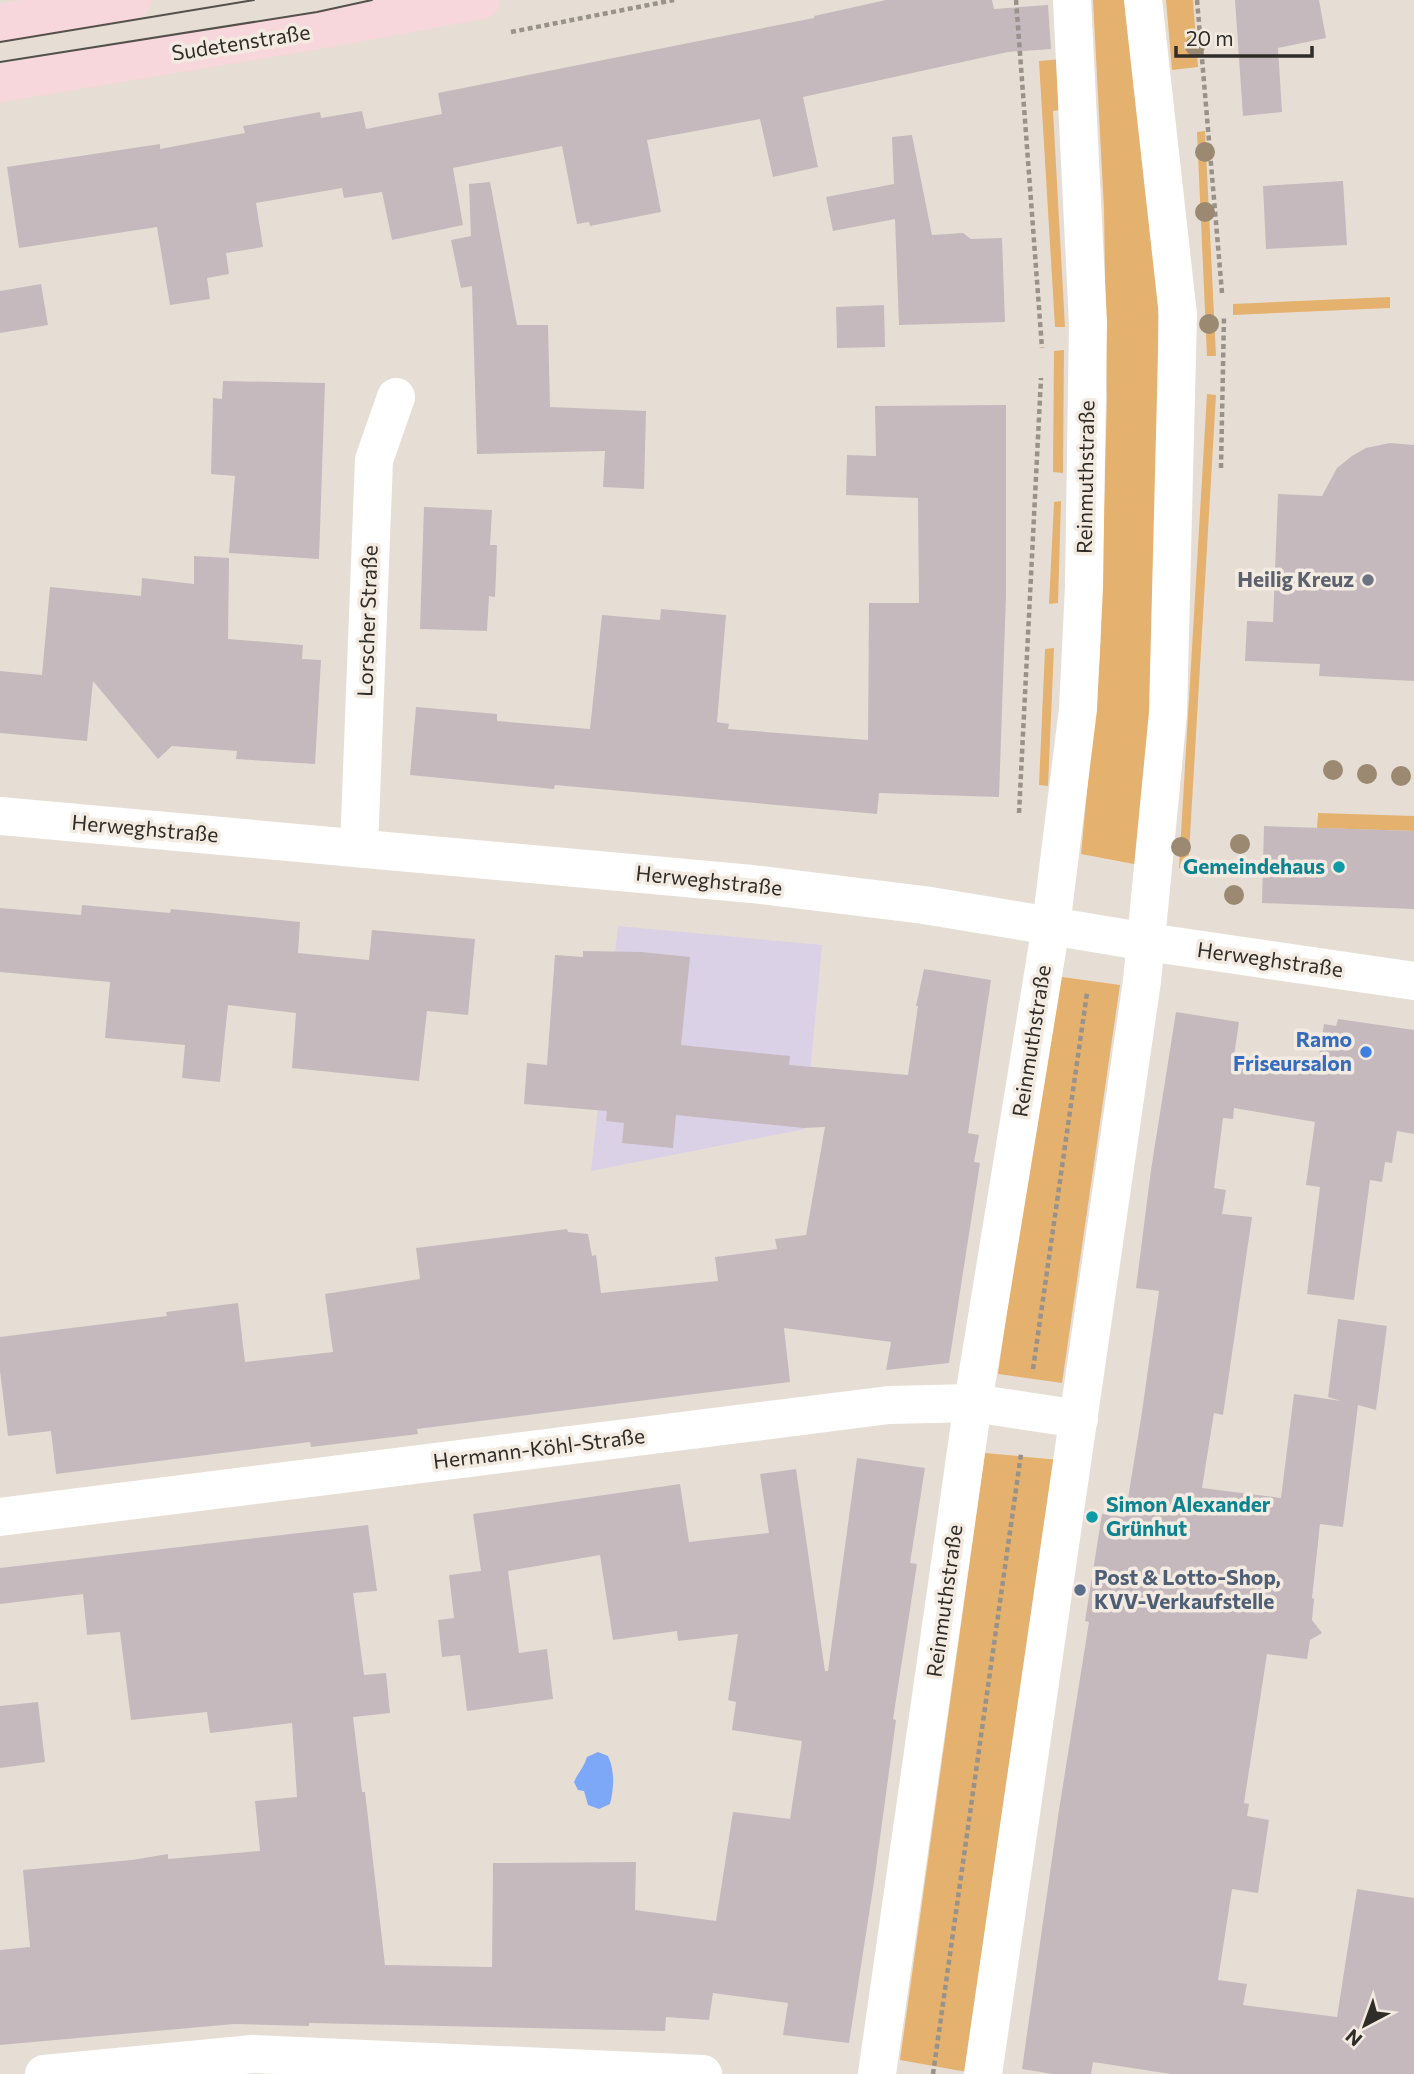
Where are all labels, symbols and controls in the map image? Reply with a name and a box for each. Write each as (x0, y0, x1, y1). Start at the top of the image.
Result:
scale bar (1176, 14, 1312, 58)
street label: Sudetenstraße (170, 18, 312, 65)
text: 20 m (1186, 25, 1234, 50)
street label: Reinmuthstraße (1071, 400, 1098, 554)
street label: Lorscher Straße (351, 545, 382, 697)
place label: Heilig Kreuz (1237, 566, 1354, 591)
marker: Heilig Kreuz (1360, 572, 1376, 588)
street label: Herweghstraße (71, 809, 220, 846)
place label: Gemeindehaus (1183, 853, 1325, 878)
street label: Herweghstraße (635, 859, 784, 900)
marker: Gemeindehaus (1331, 859, 1347, 875)
street label: Herweghstraße (1196, 936, 1345, 981)
street label: Reinmuthstraße (1006, 963, 1055, 1119)
place label: Ramo Friseursalon (1233, 1026, 1352, 1075)
marker: Ramo Friseursalon (1358, 1044, 1374, 1060)
street label: Hermann-Köhl-Straße (431, 1422, 646, 1473)
place label: Simon Alexander Grünhut (1106, 1491, 1271, 1540)
marker: Simon Alexander Grünhut (1084, 1509, 1100, 1525)
street label: Reinmuthstraße (920, 1523, 967, 1679)
place label: Post & Lotto-Shop, KVV-Verkaufstelle (1094, 1564, 1281, 1613)
marker: Post & Lotto-Shop, KVV-Verkaufstelle (1072, 1582, 1088, 1598)
north arrow (1330, 1990, 1400, 2060)
text: N (1341, 2025, 1366, 2052)

